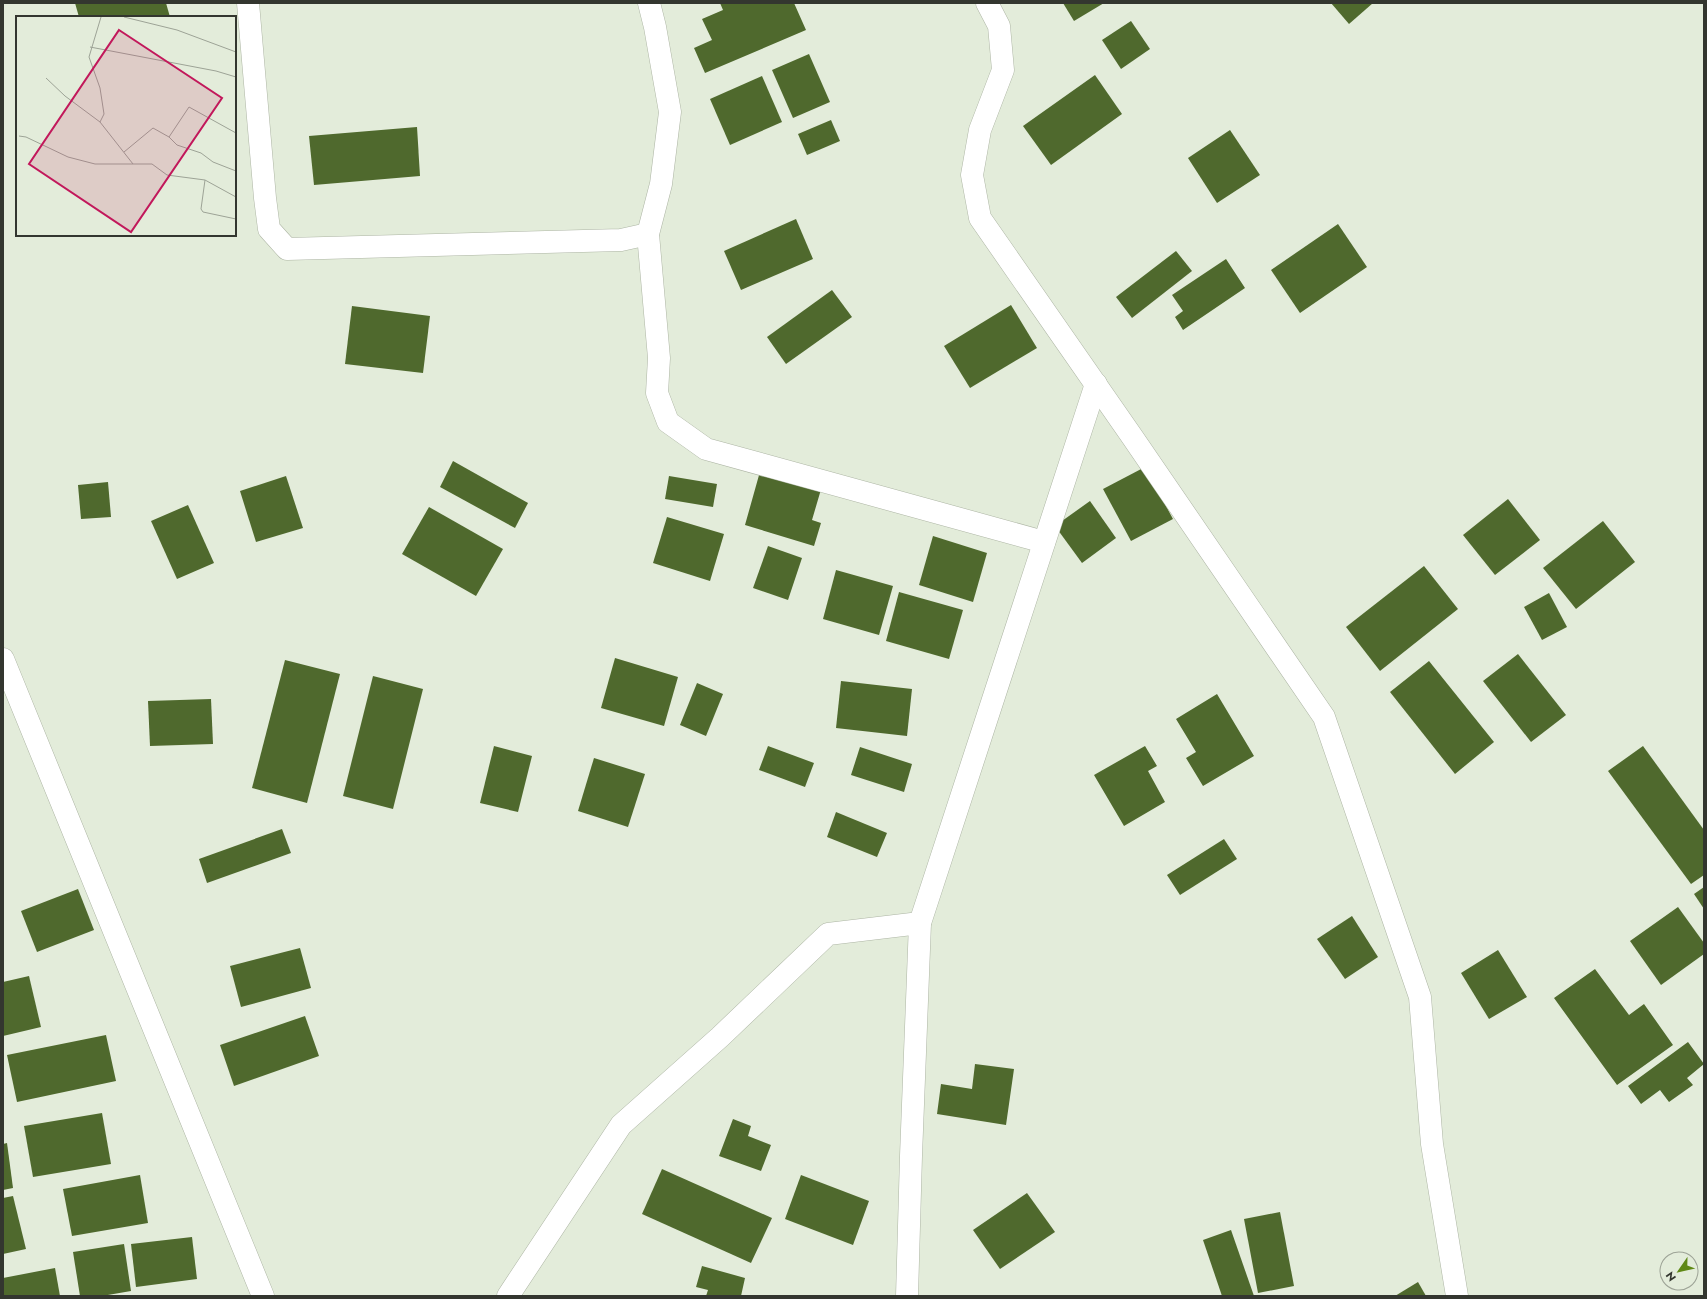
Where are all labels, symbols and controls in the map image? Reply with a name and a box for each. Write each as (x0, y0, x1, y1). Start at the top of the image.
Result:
inset map (16, 16, 236, 236)
north arrow (1659, 1251, 1699, 1291)
text: N (1662, 1268, 1680, 1285)

